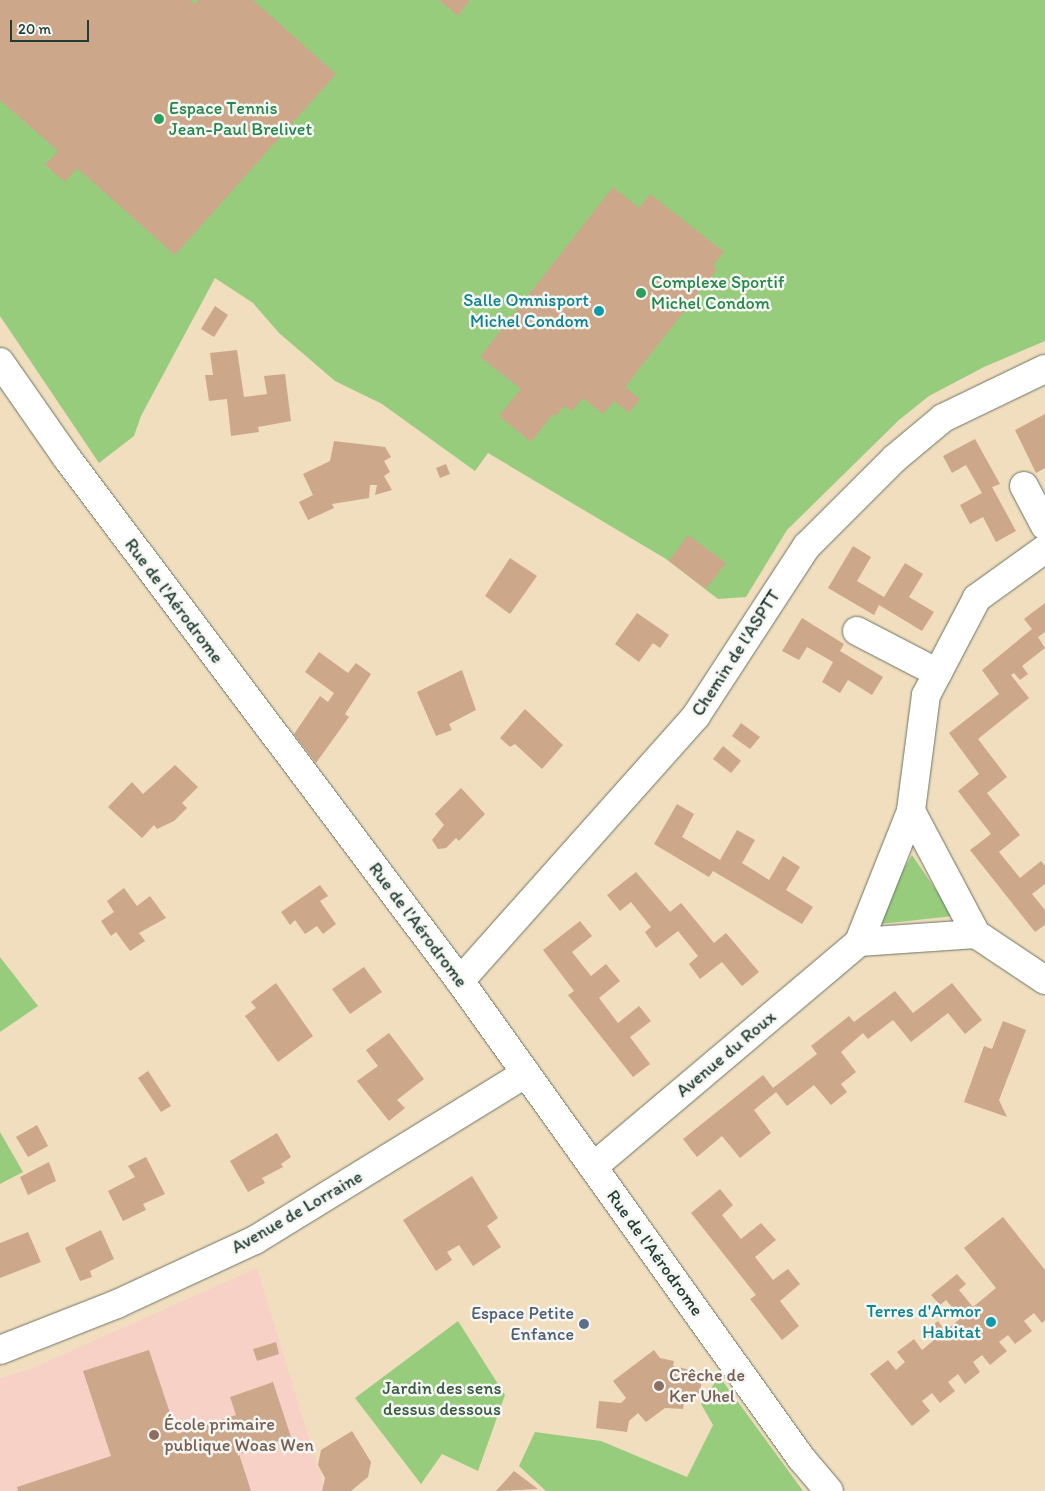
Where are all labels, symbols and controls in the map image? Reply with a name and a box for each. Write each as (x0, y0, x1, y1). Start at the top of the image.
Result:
scale bar (12, 10, 91, 42)
text: 20 m (18, 20, 51, 38)
place label: Espace Tennis Jean-Paul Brelivet (169, 98, 312, 140)
marker: Espace Tennis Jean-Paul Brelivet (153, 113, 165, 125)
place label: Complexe Sportif Michel Condom (651, 272, 785, 314)
marker: Complexe Sportif Michel Condom (635, 287, 647, 299)
place label: Salle Omnisport Michel Condom (464, 290, 589, 332)
marker: Salle Omnisport Michel Condom (593, 305, 605, 317)
street label: Rue de l'Aérodrome (120, 535, 228, 667)
street label: Chemin de l'ASPTT (687, 586, 785, 720)
street label: Rue de l'Aérodrome (364, 859, 472, 991)
street label: Avenue du Roux (672, 1006, 780, 1102)
street label: Avenue de Lorraine (228, 1166, 366, 1258)
street label: Rue de l'Aérodrome (602, 1186, 708, 1320)
place label: Terres d'Armor Habitat (866, 1301, 981, 1344)
place label: Espace Petite Enfance (472, 1303, 574, 1346)
marker: Terres d'Armor Habitat (985, 1316, 997, 1328)
marker: Espace Petite Enfance (578, 1318, 590, 1330)
place label: Crêche de Ker Uhel (669, 1365, 745, 1408)
park label: Jardin des sens dessus dessous (383, 1378, 501, 1420)
marker: Crêche de Ker Uhel (653, 1380, 665, 1392)
place label: École primaire publique Woas Wen (164, 1414, 313, 1456)
marker: École primaire publique Woas Wen (148, 1429, 160, 1441)

